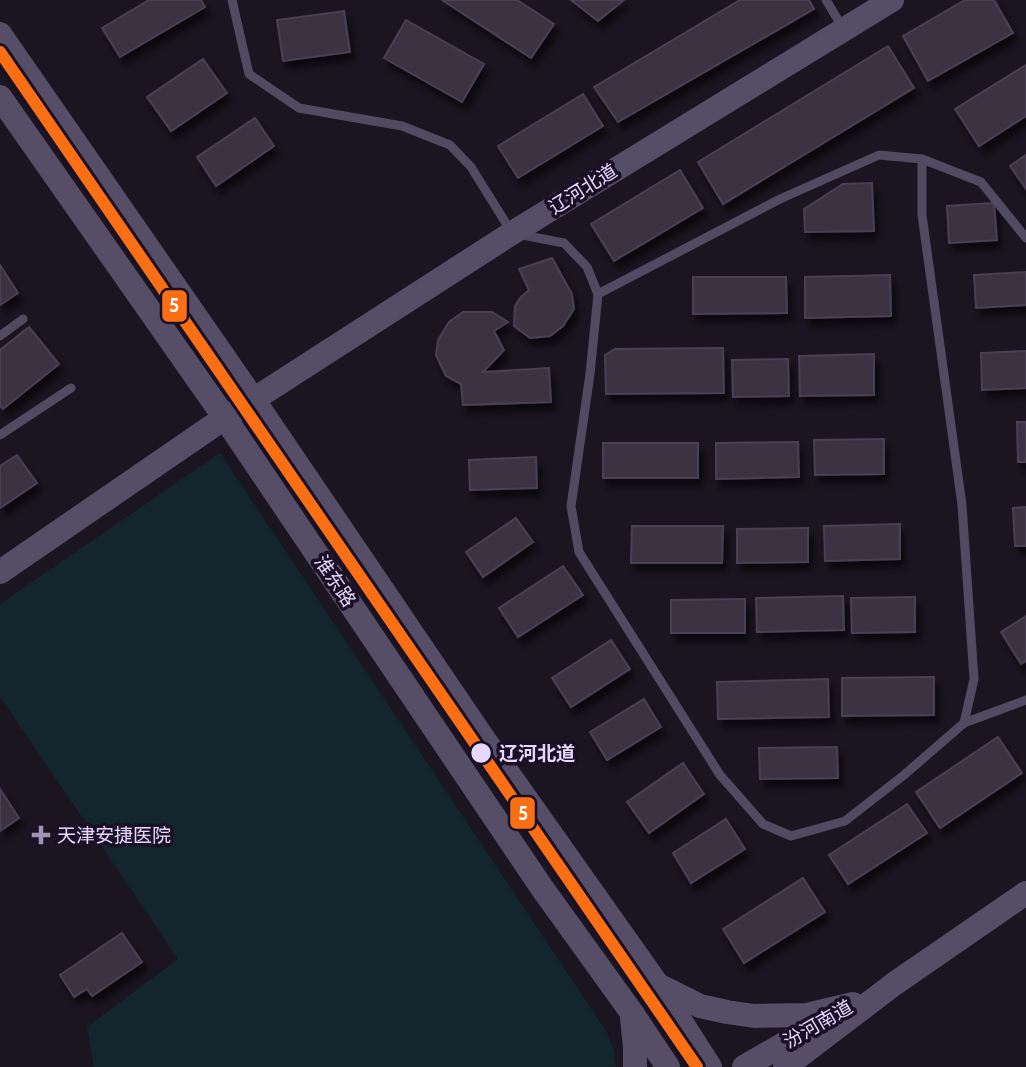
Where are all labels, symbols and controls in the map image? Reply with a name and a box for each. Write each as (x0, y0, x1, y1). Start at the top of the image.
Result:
street label: 辽河北道 (545, 159, 621, 219)
line badge: 5 (161, 289, 188, 323)
text: 5 (169, 294, 179, 317)
street label: 淮东路 (310, 551, 360, 611)
marker: 辽河北道 (469, 741, 493, 765)
place label: 辽河北道 (499, 742, 575, 765)
line badge: 5 (509, 796, 536, 830)
text: 5 (518, 802, 528, 825)
place label: 天津安捷医院 (57, 824, 171, 847)
marker: 天津安捷医院 (31, 825, 51, 845)
street label: 汾河南道 (779, 995, 857, 1053)

